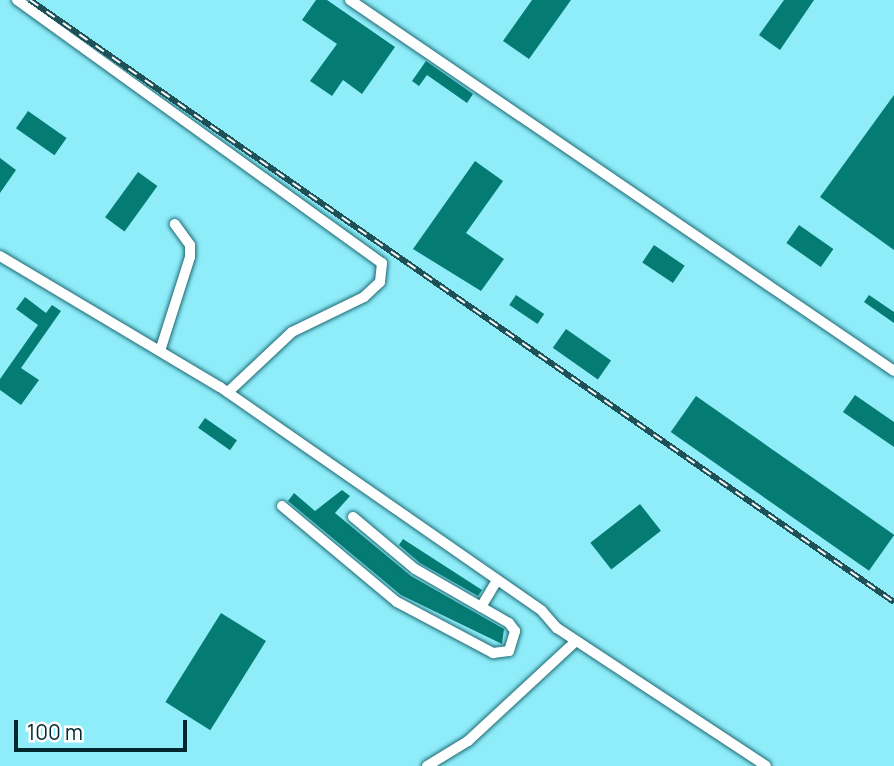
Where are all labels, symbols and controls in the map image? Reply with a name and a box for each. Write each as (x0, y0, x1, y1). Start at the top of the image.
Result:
scale bar (18, 706, 191, 750)
text: 100 m (27, 718, 83, 746)

